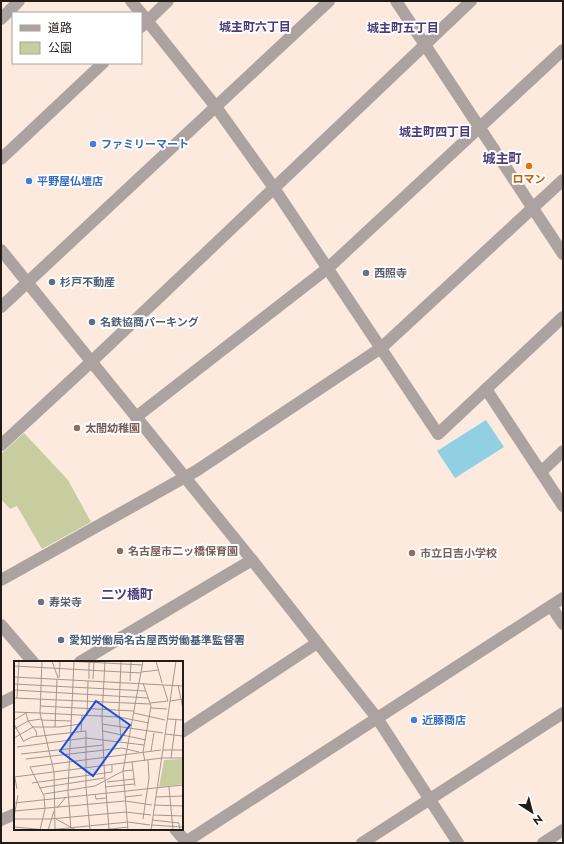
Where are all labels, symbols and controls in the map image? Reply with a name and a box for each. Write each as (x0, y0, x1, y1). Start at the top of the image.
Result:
legend (12, 12, 142, 64)
district label: 城主町六丁目 (219, 18, 291, 36)
text: 道路 (48, 19, 72, 37)
district label: 城主町五丁目 (367, 19, 439, 37)
text: 公園 (48, 39, 72, 57)
district label: 城主町四丁目 (399, 123, 471, 141)
place label: ファミリーマート (101, 136, 189, 152)
marker: ファミリーマート (88, 139, 98, 149)
district label: 城主町 (482, 149, 522, 168)
marker: ロマン (524, 161, 534, 171)
place label: ロマン (513, 171, 546, 187)
place label: 平野屋仏壇店 (37, 173, 103, 189)
marker: 平野屋仏壇店 (24, 176, 34, 186)
place label: 西照寺 (374, 265, 407, 281)
marker: 西照寺 (361, 268, 371, 278)
place label: 杉戸不動産 (60, 274, 115, 290)
marker: 杉戸不動産 (47, 277, 57, 287)
place label: 名鉄協商パーキング (100, 314, 199, 330)
marker: 名鉄協商パーキング (87, 317, 97, 327)
place label: 太閤幼稚園 (85, 420, 140, 436)
marker: 太閤幼稚園 (72, 423, 82, 433)
place label: 名古屋市二ッ橋保育園 (128, 543, 238, 559)
place label: 市立日吉小学校 (420, 545, 497, 561)
marker: 名古屋市二ッ橋保育園 (115, 546, 125, 556)
marker: 市立日吉小学校 (407, 548, 417, 558)
district label: 二ツ橋町 (101, 585, 153, 604)
place label: 寿栄寺 (49, 594, 82, 610)
marker: 寿栄寺 (36, 597, 46, 607)
place label: 愛知労働局名古屋西労働基準監督署 (69, 632, 245, 648)
marker: 愛知労働局名古屋西労働基準監督署 (56, 635, 66, 645)
inset map (14, 661, 183, 830)
place label: 近藤商店 (422, 712, 466, 728)
marker: 近藤商店 (409, 715, 419, 725)
north arrow (512, 792, 552, 832)
text: N (530, 811, 546, 829)

